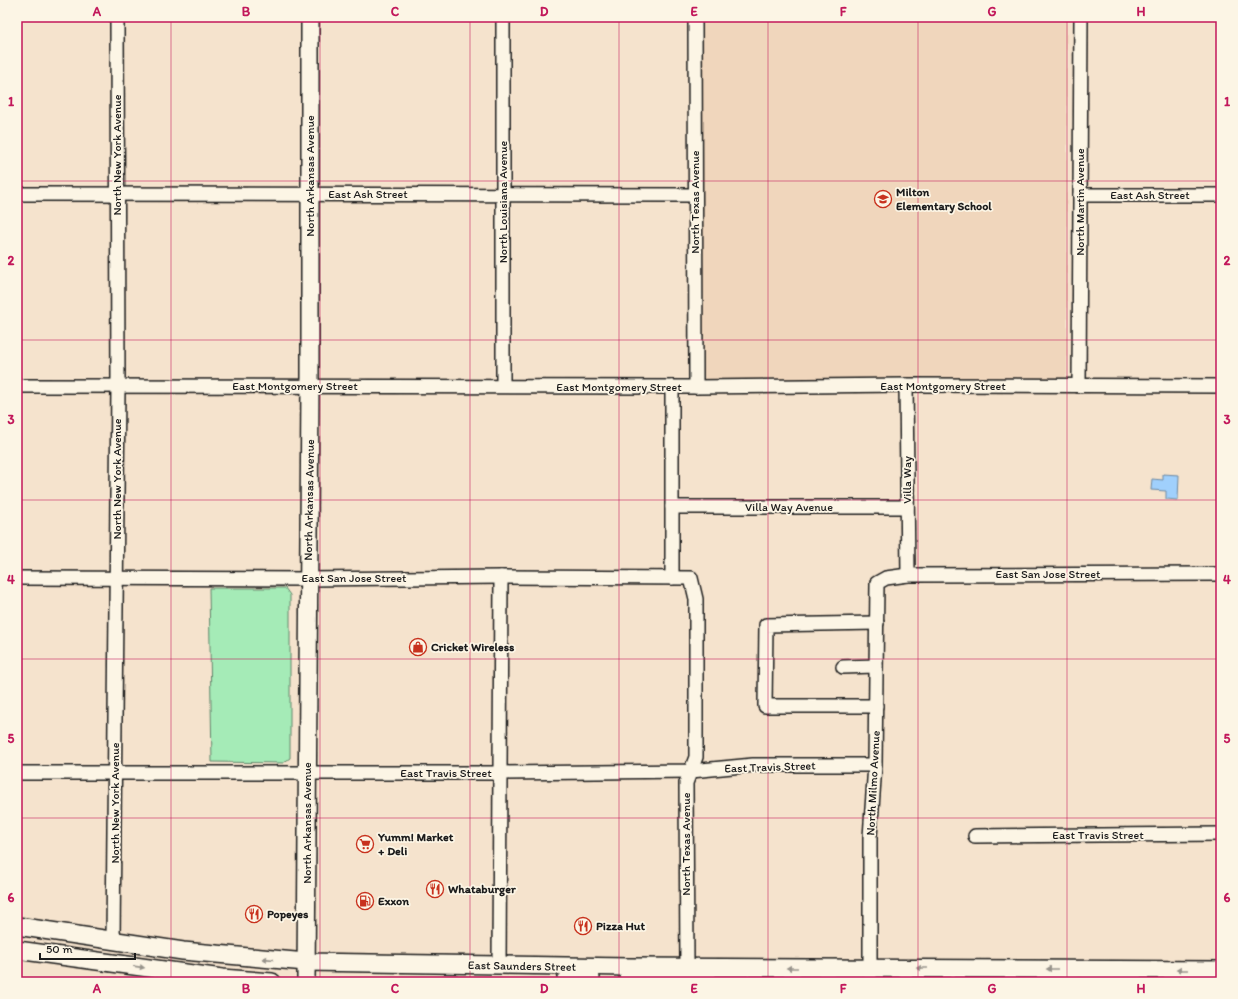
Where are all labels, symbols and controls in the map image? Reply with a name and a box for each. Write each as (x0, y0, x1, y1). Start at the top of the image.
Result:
text: A (92, 4, 102, 19)
text: B (242, 4, 251, 19)
text: C (391, 4, 400, 19)
text: D (540, 4, 549, 19)
text: E (690, 4, 698, 19)
text: F (840, 4, 847, 19)
text: G (988, 4, 997, 19)
text: H (1137, 4, 1146, 19)
text: 1 (8, 94, 14, 109)
street label: North New York Avenue (110, 94, 124, 216)
text: 1 (1224, 94, 1230, 109)
street label: North Arkansas Avenue (303, 115, 317, 237)
street label: North Louisiana Avenue (496, 140, 510, 263)
street label: North Martin Avenue (1073, 148, 1087, 256)
street label: North Texas Avenue (688, 150, 702, 254)
place label: Milton Elementary School (896, 185, 992, 214)
street label: East Ash Street (328, 187, 408, 201)
street label: East Ash Street (1110, 188, 1190, 202)
school or university icon: Milton Elementary School (873, 189, 893, 209)
text: 2 (8, 253, 15, 268)
text: 2 (1224, 253, 1231, 268)
street label: East Montgomery Street (232, 379, 358, 393)
street label: East Montgomery Street (880, 379, 1006, 393)
street label: East Montgomery Street (556, 380, 682, 394)
text: 3 (7, 412, 15, 427)
text: 3 (1223, 412, 1231, 427)
street label: North New York Avenue (110, 418, 124, 540)
street label: North Arkansas Avenue (301, 439, 317, 561)
street label: Villa Way (900, 456, 914, 504)
street label: Villa Way Avenue (745, 500, 833, 514)
street label: East San Jose Street (996, 567, 1101, 581)
street label: East San Jose Street (302, 571, 407, 585)
text: 4 (7, 572, 15, 587)
text: 4 (1223, 572, 1231, 587)
shop icon: Cricket Wireless (408, 637, 428, 657)
place label: Cricket Wireless (431, 640, 515, 654)
street label: North Milmo Avenue (863, 730, 883, 836)
text: 5 (8, 731, 15, 746)
text: 5 (1224, 731, 1231, 746)
street label: North New York Avenue (108, 742, 122, 864)
street label: East Travis Street (724, 758, 816, 776)
street label: North Arkansas Avenue (300, 762, 314, 884)
street label: East Travis Street (400, 766, 492, 780)
street label: North Texas Avenue (679, 792, 693, 896)
street label: East Travis Street (1052, 828, 1144, 842)
place label: Yumm! Market + Deli (377, 830, 454, 858)
supermarket icon: Yumm! Market + Deli (355, 834, 375, 854)
restaurant icon: Whataburger (425, 879, 445, 899)
place label: Whataburger (448, 882, 516, 897)
text: 6 (8, 890, 15, 905)
text: 6 (1224, 890, 1231, 905)
fuel station icon: Exxon (355, 891, 375, 911)
place label: Exxon (378, 894, 409, 908)
restaurant icon: Popeyes (244, 904, 264, 924)
place label: Popeyes (267, 907, 309, 922)
restaurant icon: Pizza Hut (573, 916, 593, 936)
place label: Pizza Hut (596, 919, 646, 933)
scale bar (40, 935, 135, 961)
text: 50 m (46, 942, 72, 956)
one-way arrow (262, 955, 274, 962)
street label: East Saunders Street (468, 958, 577, 974)
one-way arrow (133, 964, 145, 970)
one-way arrow (785, 965, 798, 971)
one-way arrow (915, 965, 928, 971)
one-way arrow (1045, 966, 1058, 972)
one-way arrow (1175, 967, 1188, 973)
text: A (92, 981, 102, 996)
text: B (242, 981, 251, 996)
text: C (391, 981, 400, 996)
text: D (540, 981, 549, 996)
text: E (690, 981, 698, 996)
text: F (840, 981, 847, 996)
text: G (988, 981, 997, 996)
text: H (1137, 981, 1146, 996)

